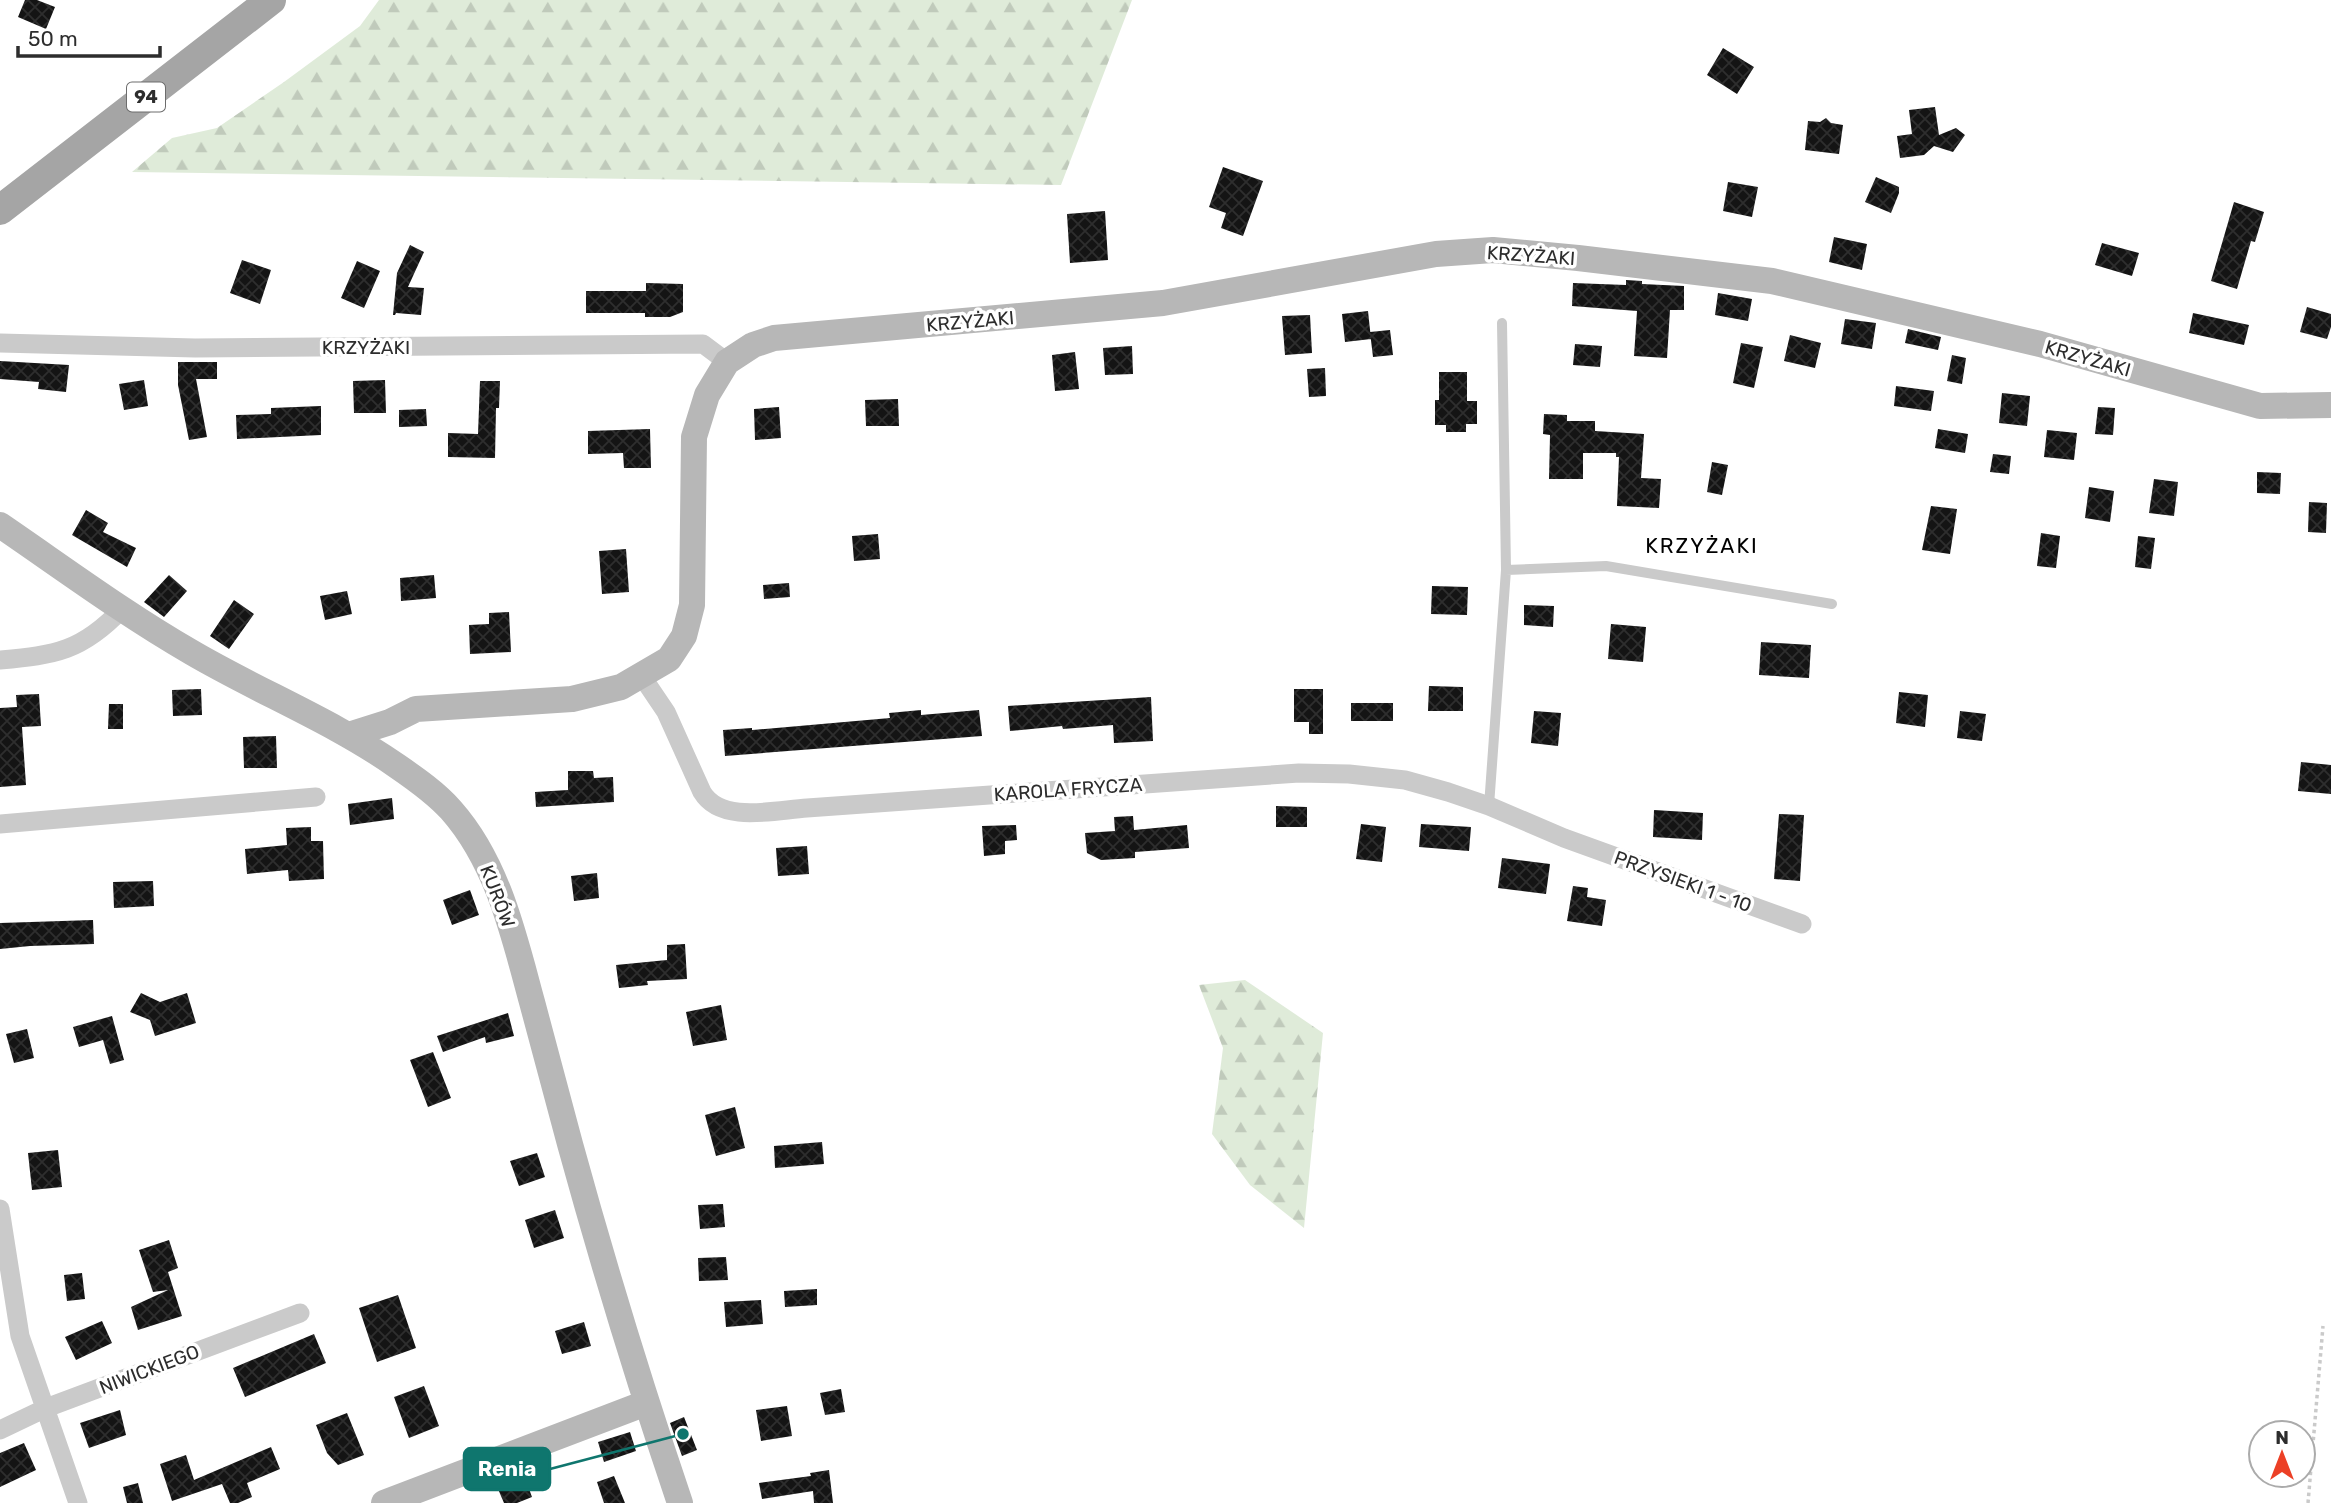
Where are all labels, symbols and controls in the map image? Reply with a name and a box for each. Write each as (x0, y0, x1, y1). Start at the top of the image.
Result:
scale bar (18, 14, 159, 58)
text: 50 m (28, 26, 78, 51)
road number: 94 (127, 82, 165, 112)
street label: KRZYŻAKI (1486, 241, 1576, 270)
street label: KRZYŻAKI (925, 306, 1015, 337)
street label: KRZYŻAKI (2042, 335, 2133, 382)
street label: KRZYŻAKI (322, 336, 410, 359)
district label: KRZYŻAKI (1645, 533, 1759, 558)
street label: KAROLA FRYCZA (993, 773, 1143, 806)
street label: PRZYSIEKI 1 - 10 (1611, 846, 1755, 917)
street label: KURÓW (475, 862, 520, 931)
street label: NIWICKIEGO (96, 1340, 202, 1399)
north arrow (2247, 1419, 2317, 1489)
text: N (2275, 1426, 2289, 1449)
callout: Renia (464, 1448, 550, 1490)
text: Renia (478, 1456, 536, 1481)

